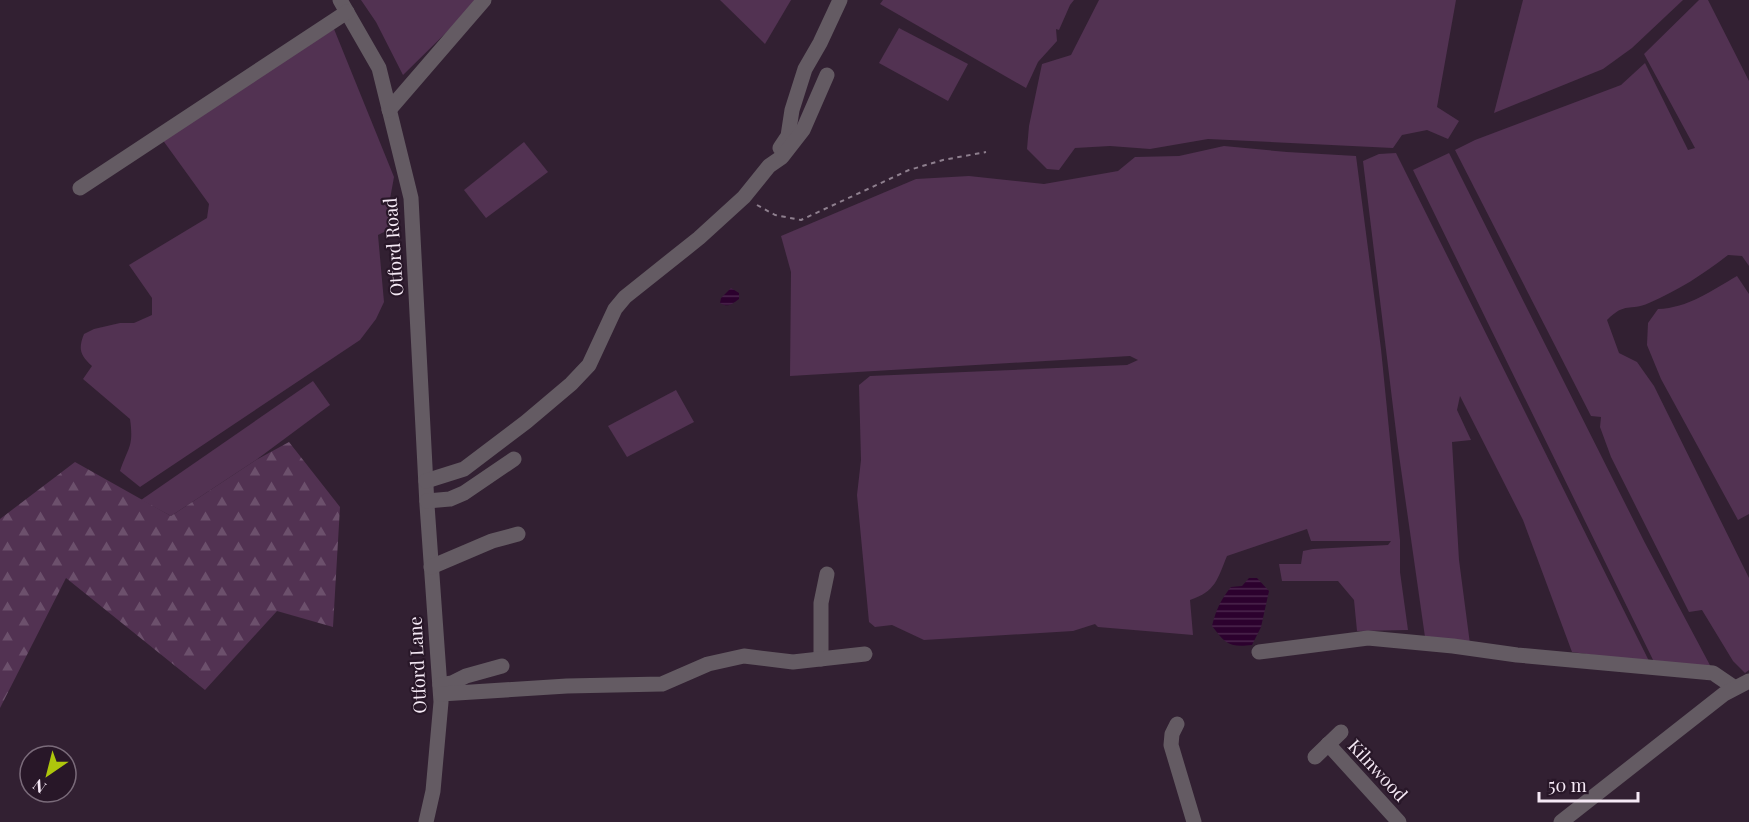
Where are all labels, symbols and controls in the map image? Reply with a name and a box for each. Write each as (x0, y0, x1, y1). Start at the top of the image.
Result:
street label: Otford Road (378, 196, 408, 297)
street label: Otford Lane (402, 616, 432, 714)
street label: Kilnwood (1343, 734, 1413, 807)
north arrow (18, 744, 78, 804)
scale bar (1539, 765, 1638, 803)
text: 50 m (1548, 773, 1587, 797)
text: N (28, 775, 50, 799)

